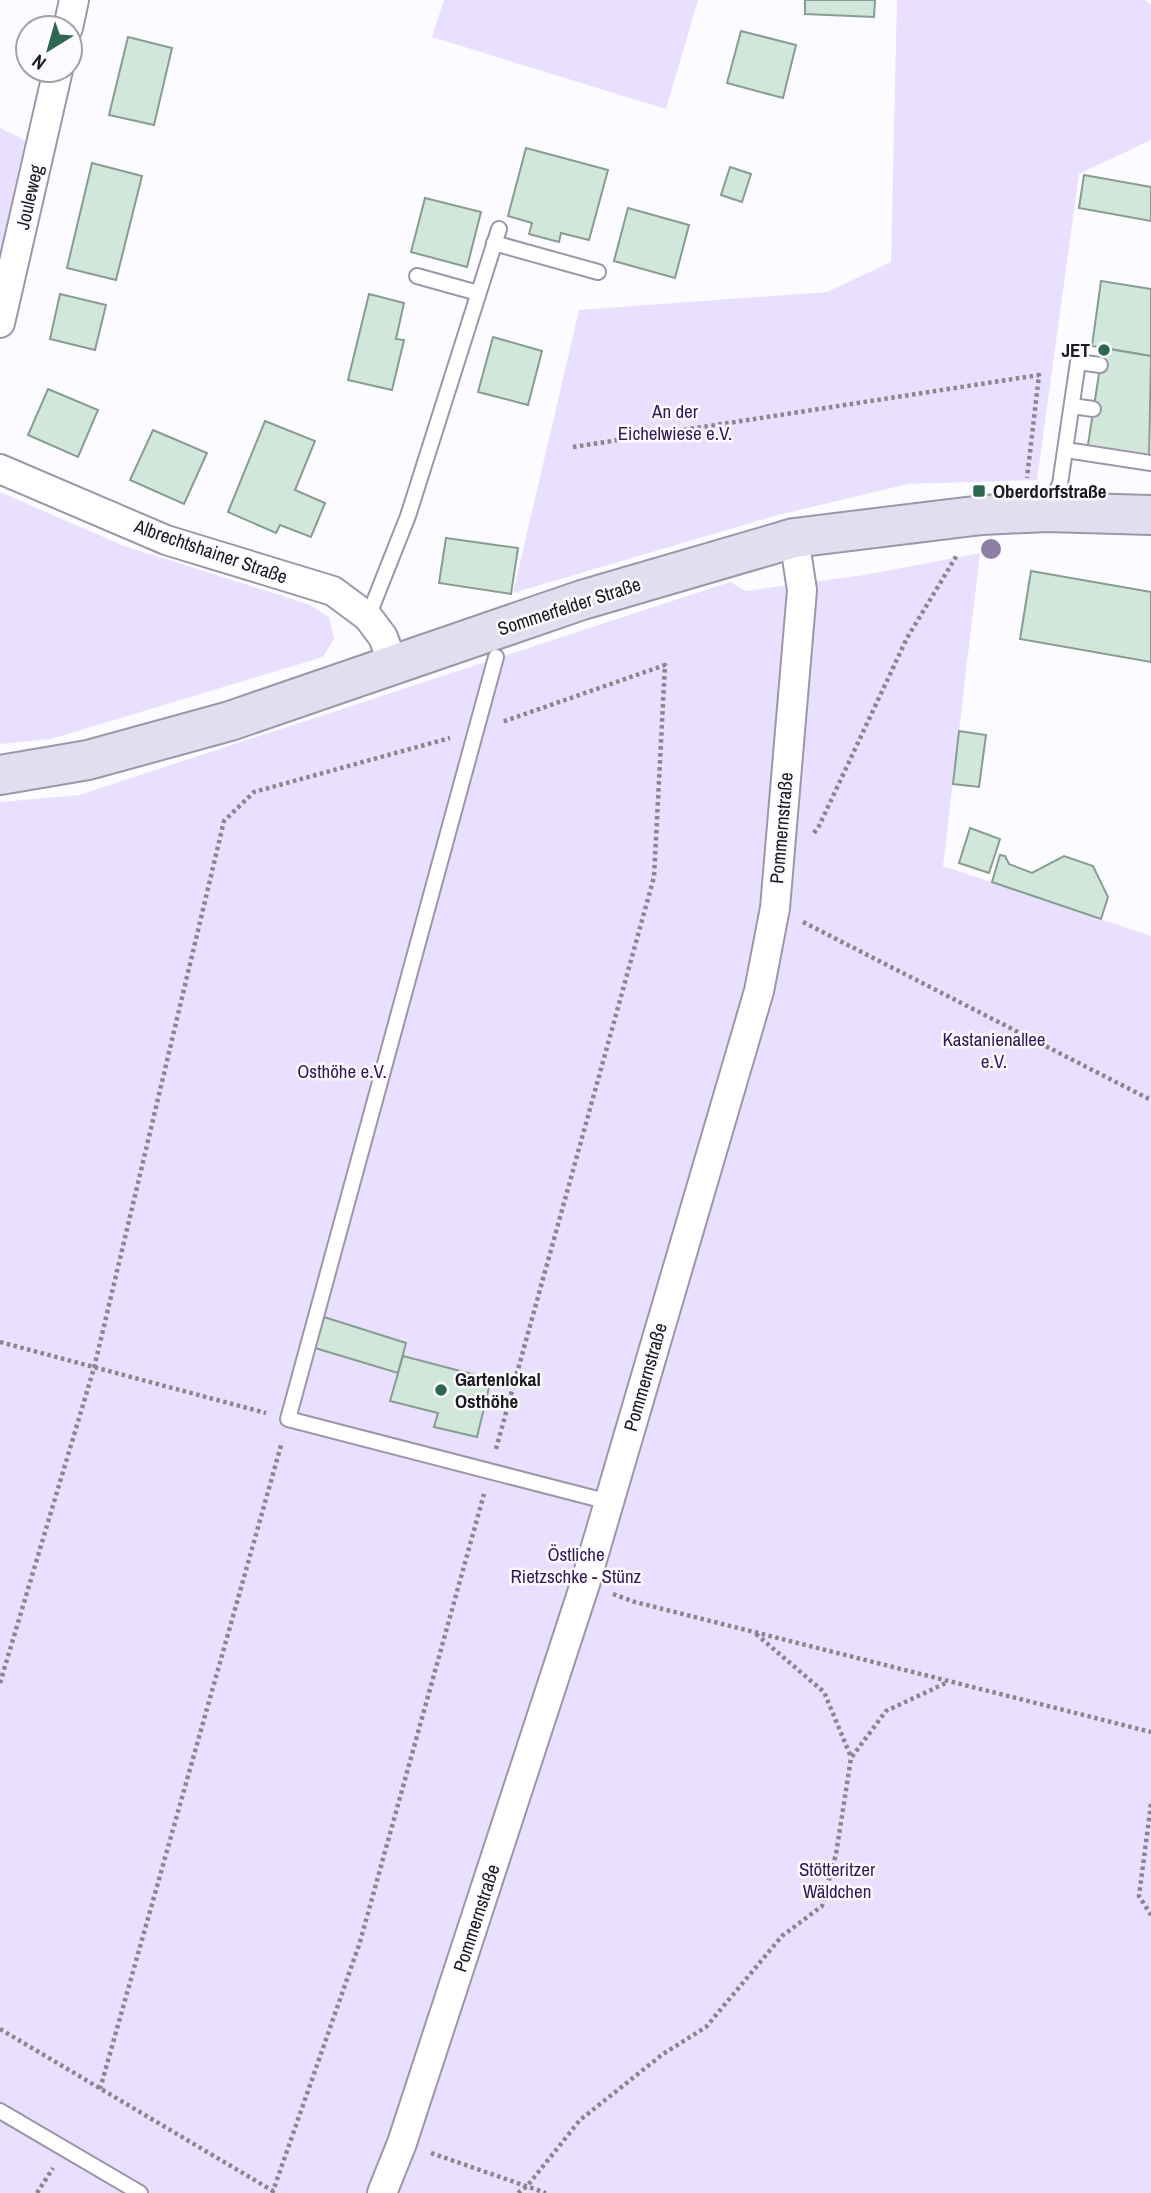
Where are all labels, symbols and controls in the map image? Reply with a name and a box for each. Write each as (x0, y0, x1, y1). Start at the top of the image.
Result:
north arrow (14, 14, 84, 84)
text: N (26, 49, 51, 76)
street label: Jouleweg (9, 162, 49, 232)
place label: JET (1061, 337, 1090, 363)
marker: JET (1096, 342, 1112, 358)
park label: An der Eichelwiese e.V. (618, 398, 732, 446)
place label: Oberdorfstraße (993, 478, 1107, 504)
marker: Oberdorfstraße (971, 483, 987, 499)
street label: Albrechtshainer Straße (130, 512, 291, 589)
street label: Sommerfelder Straße (494, 571, 644, 641)
street label: Pommernstraße (763, 771, 799, 885)
park label: Kastanienallee e.V. (942, 1026, 1046, 1074)
park label: Osthöhe e.V. (297, 1058, 387, 1084)
street label: Pommernstraße (617, 1320, 673, 1434)
place label: Gartenlokal Osthöhe (455, 1366, 541, 1414)
marker: Gartenlokal Osthöhe (433, 1382, 449, 1398)
park label: Östliche Rietzschke - Stünz (511, 1541, 642, 1589)
park label: Stötteritzer Wäldchen (799, 1856, 876, 1904)
street label: Pommernstraße (446, 1861, 506, 1975)

